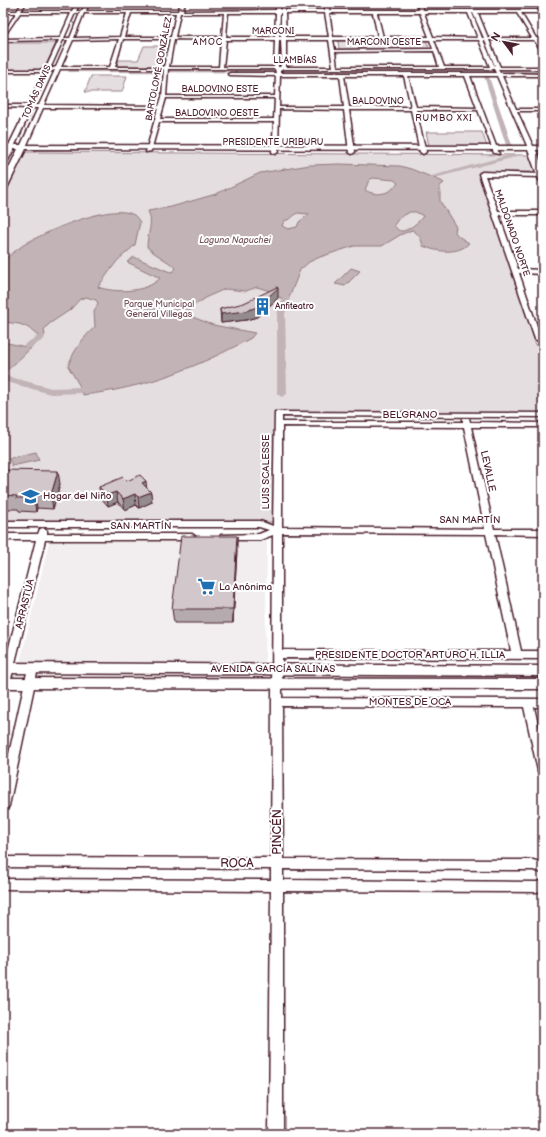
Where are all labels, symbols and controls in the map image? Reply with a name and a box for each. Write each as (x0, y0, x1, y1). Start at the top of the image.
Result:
street label: BARTOLOMÉ GONZÁLEZ (143, 15, 175, 122)
north arrow (484, 22, 524, 62)
street label: MARCONI (252, 26, 294, 37)
text: N (488, 30, 504, 44)
district label: AMOC (193, 37, 223, 48)
street label: MARCONI OESTE (347, 37, 421, 48)
street label: LLAMBÍAS (273, 54, 317, 66)
street label: TOMÁS DAVIS (19, 62, 54, 121)
street label: BALDOVINO ESTE (182, 84, 259, 95)
street label: BALDOVINO (352, 96, 404, 107)
street label: BALDOVINO OESTE (175, 108, 259, 119)
district label: RUMBO XXI (415, 113, 473, 124)
street label: PRESIDENTE URIBURU (223, 137, 323, 148)
street label: MALDONADO NORTE (492, 188, 532, 278)
water label: Laguna Napuchei (199, 235, 272, 246)
building icon: Anfiteatro (252, 296, 272, 316)
park label: Parque Municipal General Villegas (124, 299, 194, 320)
place label: Anfiteatro (275, 301, 314, 312)
street label: BELGRANO (383, 409, 438, 421)
street label: LUIS SCALESSE (260, 434, 272, 510)
street label: LEVALLE (478, 449, 498, 493)
school or university icon: Hogar del Niño (20, 486, 40, 506)
place label: Hogar del Niño (43, 490, 112, 502)
street label: SAN MARTÍN (440, 514, 500, 526)
street label: SAN MARTÍN (111, 520, 171, 532)
street label: ARRASTÚA (13, 577, 37, 630)
supermarket icon: La Anónima (196, 577, 216, 597)
place label: La Anónima (219, 581, 273, 593)
street label: PRESIDENTE DOCTOR ARTURO H. ILLIA (315, 649, 506, 661)
street label: AVENIDA GARCÍA SALINAS (211, 663, 335, 675)
street label: MONTES DE OCA (369, 696, 452, 708)
street label: PINCÉN (269, 809, 285, 855)
street label: ROCA (220, 856, 254, 871)

